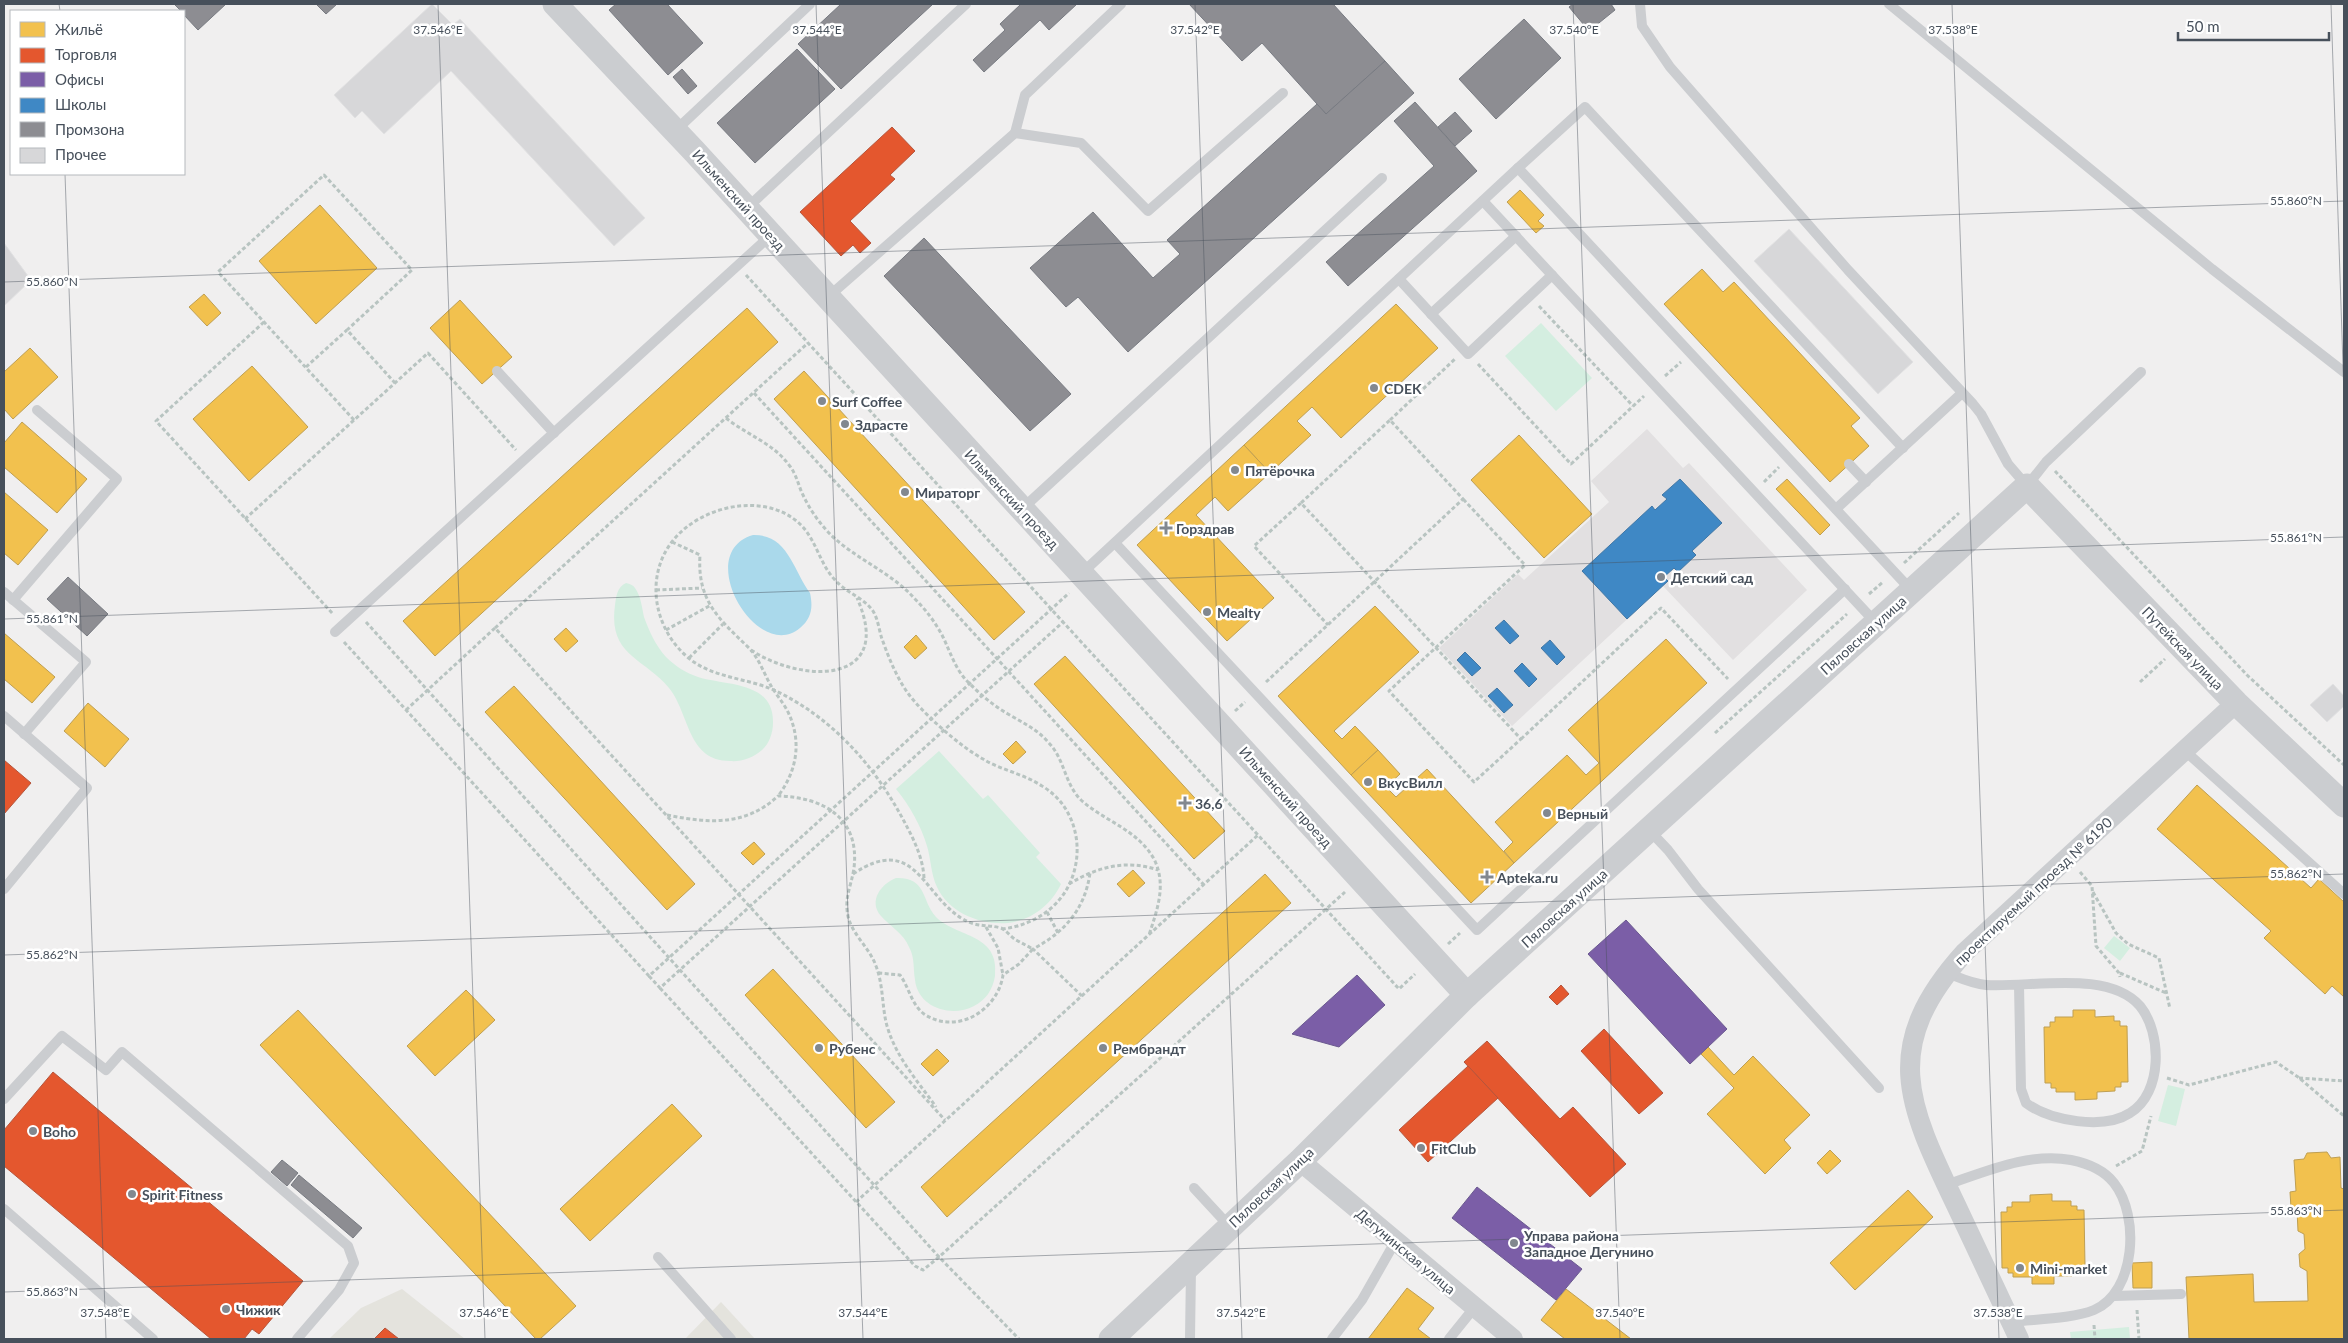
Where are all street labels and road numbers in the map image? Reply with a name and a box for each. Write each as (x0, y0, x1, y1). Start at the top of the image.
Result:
street label: Ильменский проезд (689, 146, 789, 254)
street label: Ильменский проезд (961, 446, 1063, 553)
street label: Пяловская улица (1817, 592, 1909, 678)
street label: Путейская улица (2139, 603, 2227, 693)
street label: Ильменский проезд (1236, 743, 1336, 851)
street label: проектируемый проезд № 6190 (1951, 814, 2115, 968)
street label: Пяловская улица (1518, 865, 1610, 951)
street label: Пяловская улица (1225, 1143, 1317, 1231)
street label: Дегунинская улица (1353, 1205, 1459, 1298)

